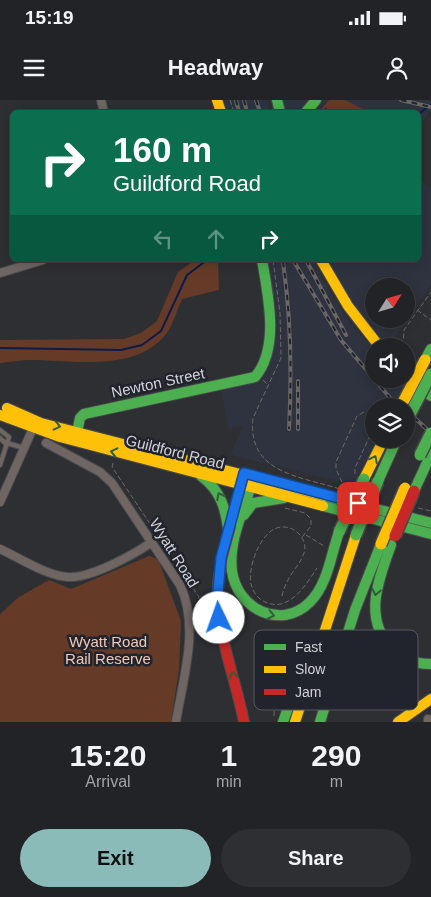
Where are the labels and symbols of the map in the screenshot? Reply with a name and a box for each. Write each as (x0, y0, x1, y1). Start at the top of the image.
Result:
north arrow (365, 278, 415, 328)
street label: Newton Street (110, 364, 207, 401)
one-way arrow (52, 420, 61, 431)
street label: Guildford Road (124, 431, 226, 472)
one-way arrow (109, 447, 118, 458)
one-way arrow (368, 455, 378, 464)
pin (337, 482, 379, 524)
one-way arrow (216, 492, 226, 501)
street label: Wyatt Road (146, 515, 202, 590)
one-way arrow (371, 587, 382, 596)
position arrow (192, 591, 244, 643)
one-way arrow (266, 610, 275, 620)
legend (254, 630, 418, 710)
park label: Wyatt Road Rail Reserve (65, 633, 151, 667)
text: Fast (295, 639, 322, 655)
text: Slow (295, 661, 326, 677)
one-way arrow (228, 670, 239, 679)
text: Jam (295, 684, 321, 700)

